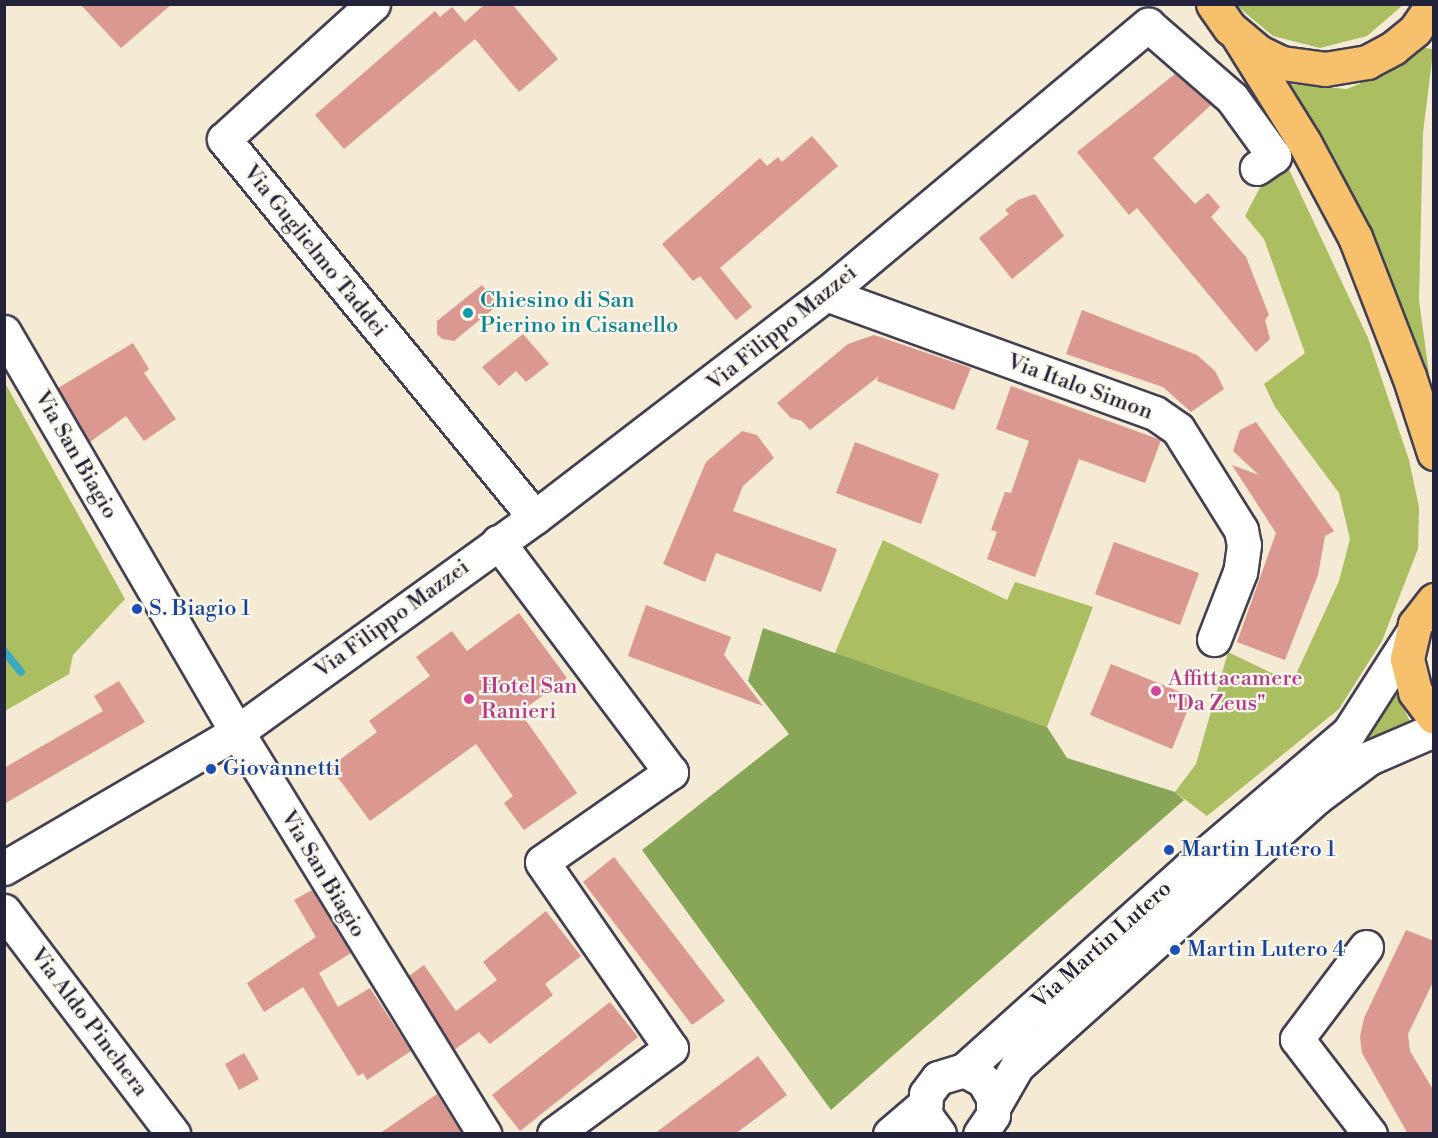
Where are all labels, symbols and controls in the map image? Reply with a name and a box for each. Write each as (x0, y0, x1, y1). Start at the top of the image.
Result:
street label: Via Guglielmo Taddei (237, 160, 393, 342)
street label: Via Filippo Mazzei (702, 260, 862, 396)
place label: Chiesino di San Pierino in Cisanello (480, 287, 678, 338)
marker: Chiesino di San Pierino in Cisanello (461, 306, 475, 320)
street label: Via Italo Simon (1004, 348, 1156, 426)
street label: Via San Biagio (29, 386, 123, 524)
street label: Via Filippo Mazzei (309, 554, 475, 684)
place label: S. Biagio 1 (149, 596, 251, 622)
marker: S. Biagio 1 (130, 602, 144, 616)
place label: Affittacamere "Da Zeus" (1168, 665, 1303, 716)
place label: Hotel San Ranieri (481, 673, 577, 724)
marker: Affittacamere "Da Zeus" (1149, 684, 1163, 698)
marker: Hotel San Ranieri (462, 692, 476, 706)
place label: Giovannetti (223, 756, 341, 782)
marker: Giovannetti (204, 762, 218, 776)
street label: Via San Biagio (275, 806, 371, 942)
place label: Martin Lutero 1 (1181, 837, 1336, 863)
marker: Martin Lutero 1 (1162, 843, 1176, 857)
street label: Via Martin Lutero (1027, 876, 1177, 1014)
place label: Martin Lutero 4 (1187, 937, 1345, 963)
street label: Via Aldo Pinchera (24, 942, 154, 1102)
marker: Martin Lutero 4 (1168, 943, 1182, 957)

